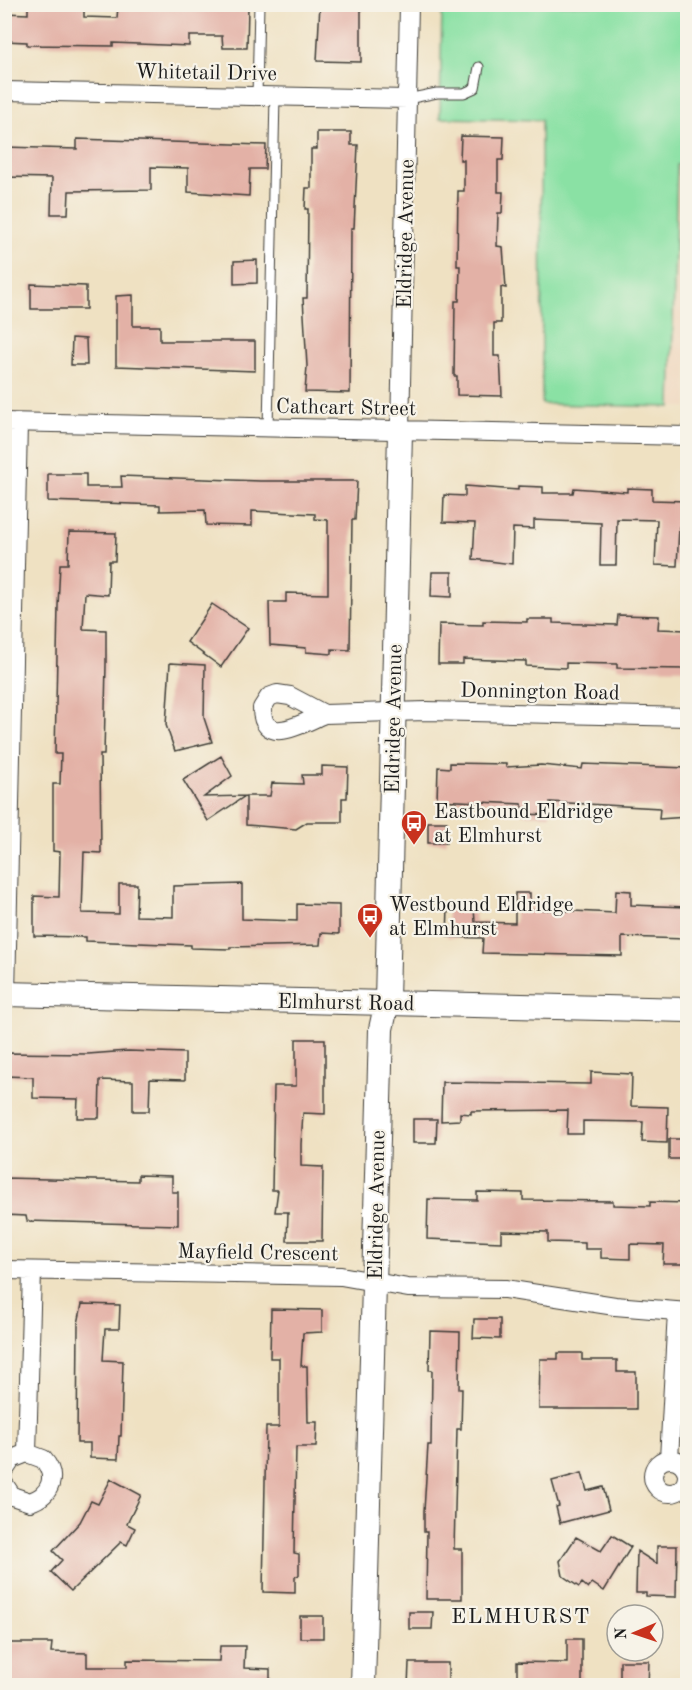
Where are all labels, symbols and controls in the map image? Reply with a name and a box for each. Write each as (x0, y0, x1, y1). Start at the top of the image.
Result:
street label: Whitetail Drive (135, 62, 277, 85)
street label: Eldridge Avenue (395, 159, 418, 309)
street label: Cathcart Street (276, 397, 416, 420)
street label: Eldridge Avenue (383, 644, 406, 794)
street label: Donnington Road (460, 681, 620, 704)
place label: Eastbound Eldridge at Elmhurst (434, 802, 613, 847)
bus stop icon: Eastbound Eldridge at Elmhurst (399, 808, 429, 846)
place label: Westbound Eldridge at Elmhurst (389, 895, 573, 940)
bus stop icon: Westbound Eldridge at Elmhurst (355, 901, 385, 939)
street label: Elmhurst Road (277, 992, 415, 1015)
street label: Eldridge Avenue (366, 1130, 389, 1280)
street label: Mayfield Crescent (177, 1242, 339, 1265)
north arrow (605, 1603, 665, 1663)
district label: ELMHURST (451, 1606, 591, 1628)
text: N (614, 1626, 630, 1640)

